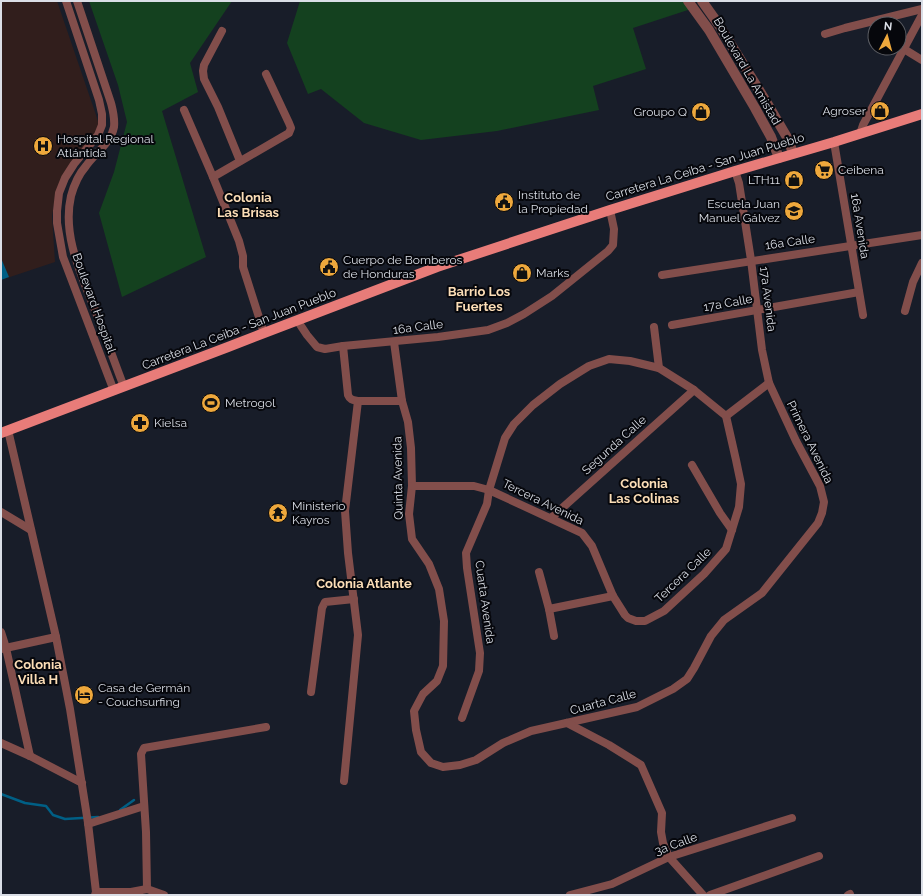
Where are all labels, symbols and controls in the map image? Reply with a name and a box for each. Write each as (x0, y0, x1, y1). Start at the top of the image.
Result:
street label: Boulevard La Amistad (711, 15, 783, 127)
north arrow (867, 16, 907, 56)
text: N (883, 20, 893, 33)
shop icon: Agroser (869, 100, 891, 122)
shop icon: Groupo Q (690, 101, 712, 123)
place label: Agroser (822, 104, 867, 118)
place label: Groupo Q (634, 105, 687, 119)
street label: Carretera La Ceiba - San Juan Pueblo (604, 130, 806, 204)
place label: Hospital Regional Atlántida (57, 132, 155, 160)
hospital icon: Hospital Regional Atlántida (32, 135, 54, 157)
supermarket icon: Ceibena (813, 159, 835, 181)
place label: Ceibena (838, 163, 884, 177)
shop icon: LTH11 (783, 169, 805, 191)
place label: LTH11 (748, 173, 780, 187)
place label: Instituto de la Propiedad (518, 188, 588, 216)
district label: Colonia Las Brisas (217, 190, 280, 220)
public building icon: Instituto de la Propiedad (493, 191, 515, 213)
street label: 16a Avenida (848, 192, 872, 260)
place label: Escuela Juan Manuel Gálvez (699, 197, 780, 225)
school or university icon: Escuela Juan Manuel Gálvez (783, 200, 805, 222)
street label: 16a Calle (764, 232, 816, 252)
street label: Boulevard Hospital (69, 251, 119, 356)
place label: Cuerpo de Bomberos de Honduras (343, 253, 463, 281)
public building icon: Cuerpo de Bomberos de Honduras (318, 256, 340, 278)
shop icon: Marks (511, 262, 533, 284)
place label: Marks (536, 266, 570, 280)
street label: 17a Avenida (757, 266, 779, 332)
district label: Barrio Los Fuertes (448, 284, 511, 314)
street label: Carretera La Ceiba - San Juan Pueblo (140, 285, 338, 373)
street label: 17a Calle (702, 292, 754, 314)
street label: 16a Calle (392, 317, 444, 337)
sports icon: Metrogol (200, 392, 222, 414)
place label: Metrogol (225, 396, 276, 410)
street label: Primera Avenida (784, 398, 836, 486)
pharmacy icon: Kielsa (129, 412, 151, 434)
street label: Segunda Calle (579, 413, 649, 477)
place label: Kielsa (154, 416, 187, 430)
street label: Quinta Avenida (390, 436, 406, 520)
street label: Tercera Avenida (500, 476, 586, 528)
district label: Colonia Las Colinas (609, 476, 680, 506)
place label: Ministerio Kayros (292, 499, 345, 527)
temple icon: Ministerio Kayros (267, 502, 289, 524)
street label: Tercera Calle (652, 545, 714, 605)
street label: Cuarta Avenida (472, 559, 498, 645)
district label: Colonia Atlante (316, 576, 412, 591)
district label: Colonia Villa H (14, 657, 62, 687)
place label: Casa de Germán - Couchsurfing (98, 681, 190, 709)
hotel icon: Casa de Germán - Couchsurfing (73, 684, 95, 706)
street label: Cuarta Calle (568, 686, 638, 718)
street label: 3a Calle (653, 830, 699, 858)

